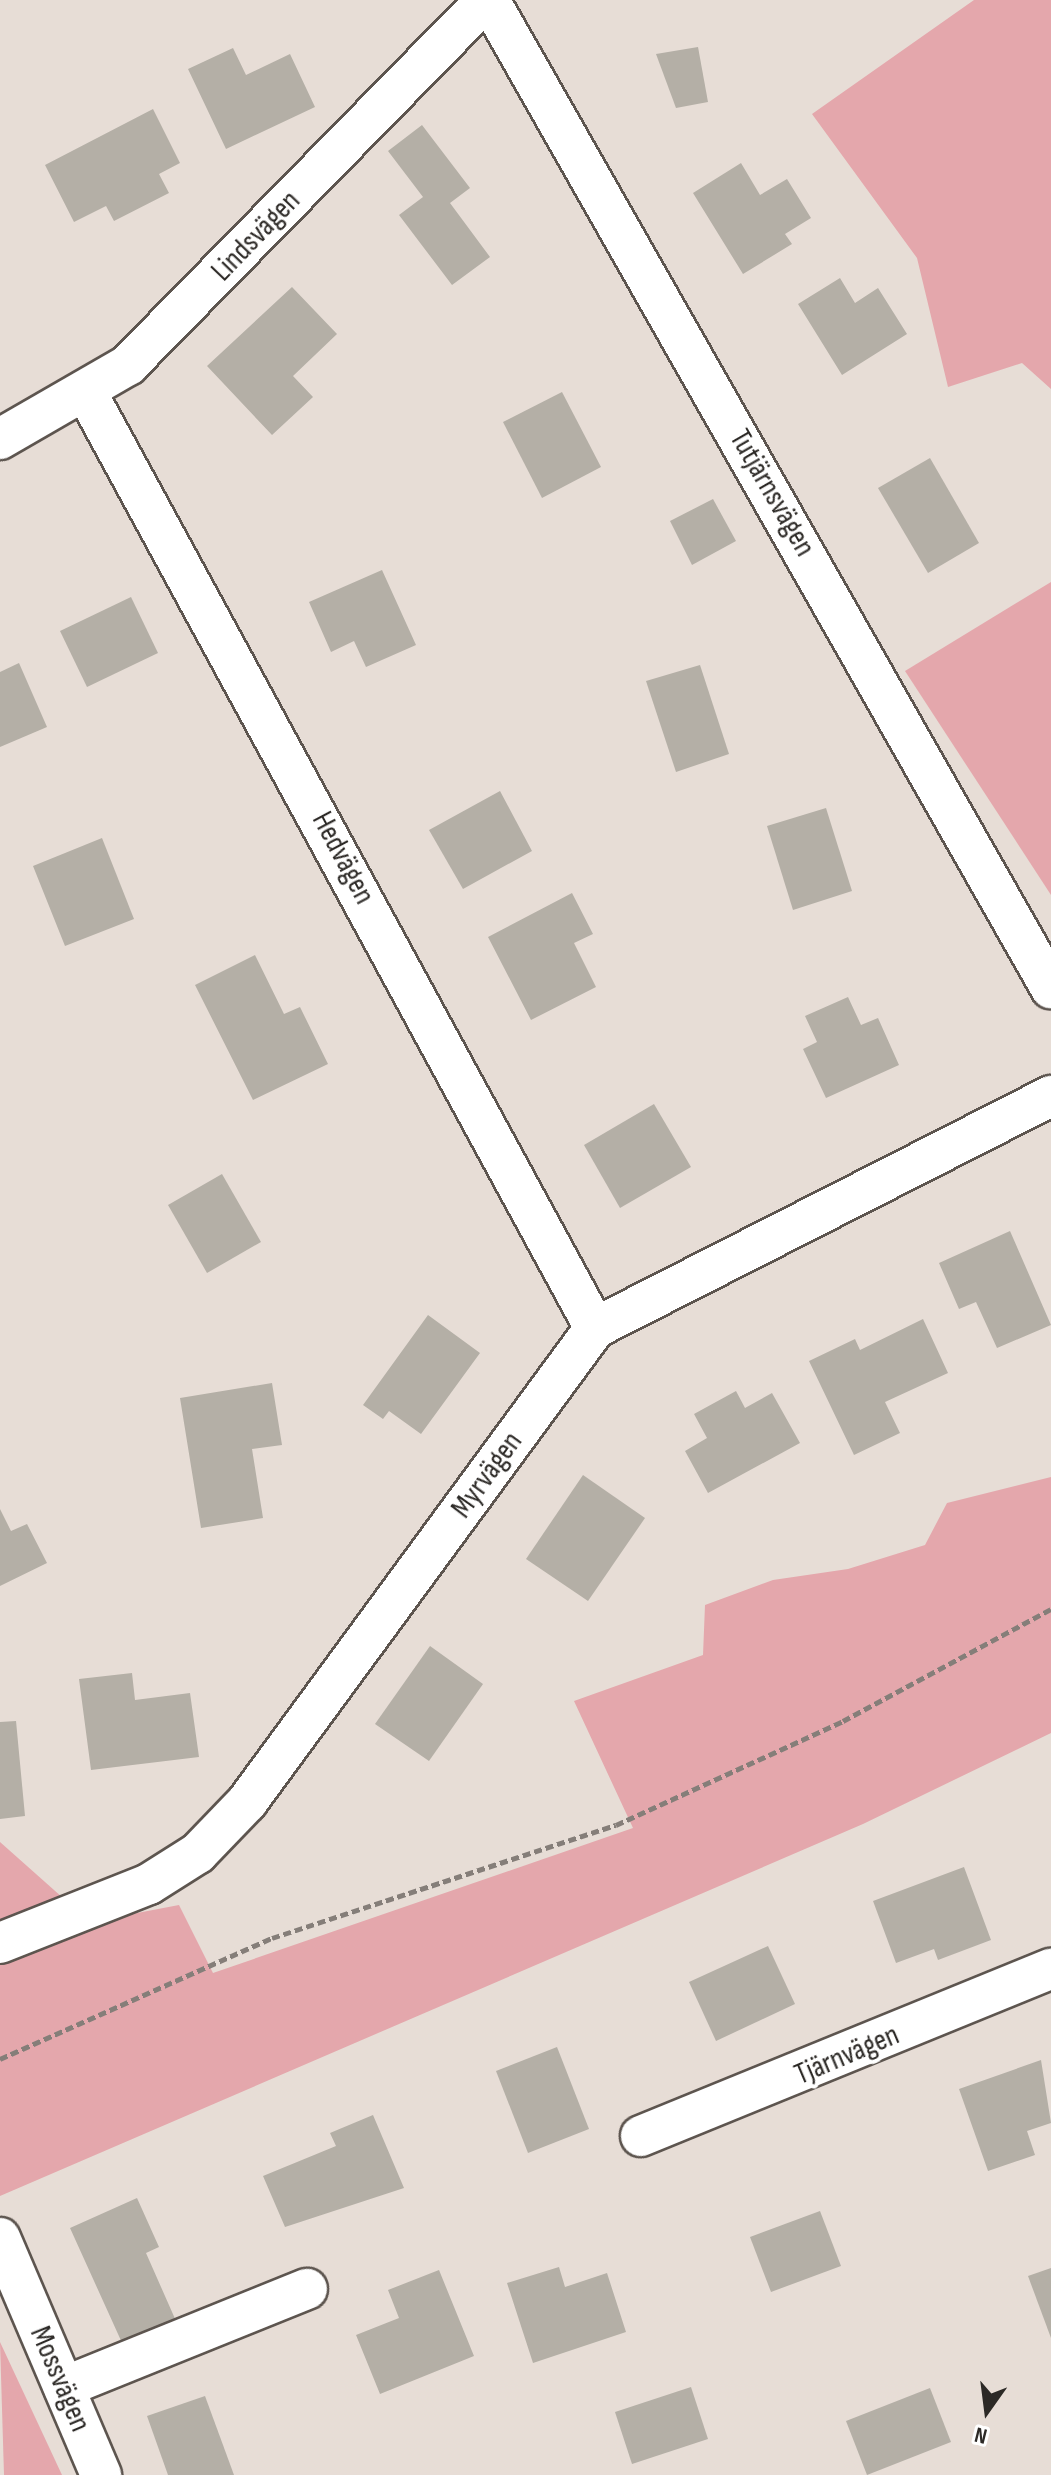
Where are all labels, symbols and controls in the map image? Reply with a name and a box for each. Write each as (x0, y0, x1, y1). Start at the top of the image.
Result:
street label: Lindsvägen (204, 183, 308, 289)
street label: Tutjärnsvägen (721, 423, 823, 563)
street label: Hedvägen (304, 806, 382, 910)
street label: Myrvägen (444, 1425, 530, 1525)
street label: Tjärnvägen (789, 2017, 905, 2093)
street label: Mossvägen (22, 2321, 98, 2437)
north arrow (947, 2371, 1027, 2451)
text: N (972, 2420, 990, 2449)

